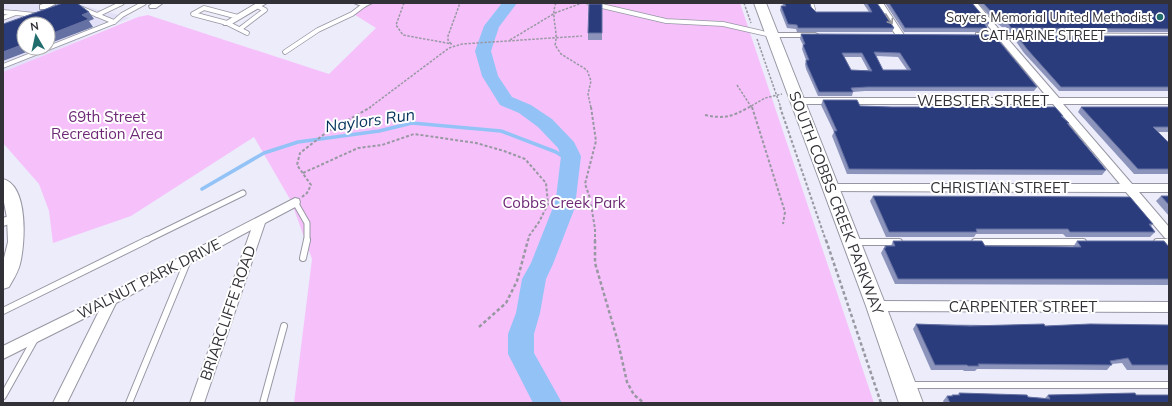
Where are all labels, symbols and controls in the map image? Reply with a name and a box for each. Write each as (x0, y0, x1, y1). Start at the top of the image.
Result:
place label: Sayers Memorial United Methodist (946, 9, 1152, 25)
marker: Sayers Memorial United Methodist (1155, 12, 1165, 22)
one-way arrow (886, 13, 894, 25)
north arrow (16, 16, 56, 56)
text: N (29, 19, 40, 34)
street label: CATHARINE STREET (980, 27, 1106, 43)
street label: SOUTH COBBS CREEK PARKWAY (785, 88, 888, 318)
street label: WEBSTER STREET (917, 91, 1049, 110)
water label: Naylors Run (324, 104, 416, 136)
park label: 69th Street Recreation Area (51, 107, 163, 143)
street label: CHRISTIAN STREET (930, 178, 1070, 197)
park label: Cobbs Creek Park (503, 193, 626, 212)
street label: WALNUT PARK DRIVE (74, 234, 224, 323)
street label: BRIARCLIFFE ROAD (195, 243, 260, 383)
street label: CARPENTER STREET (949, 297, 1097, 316)

